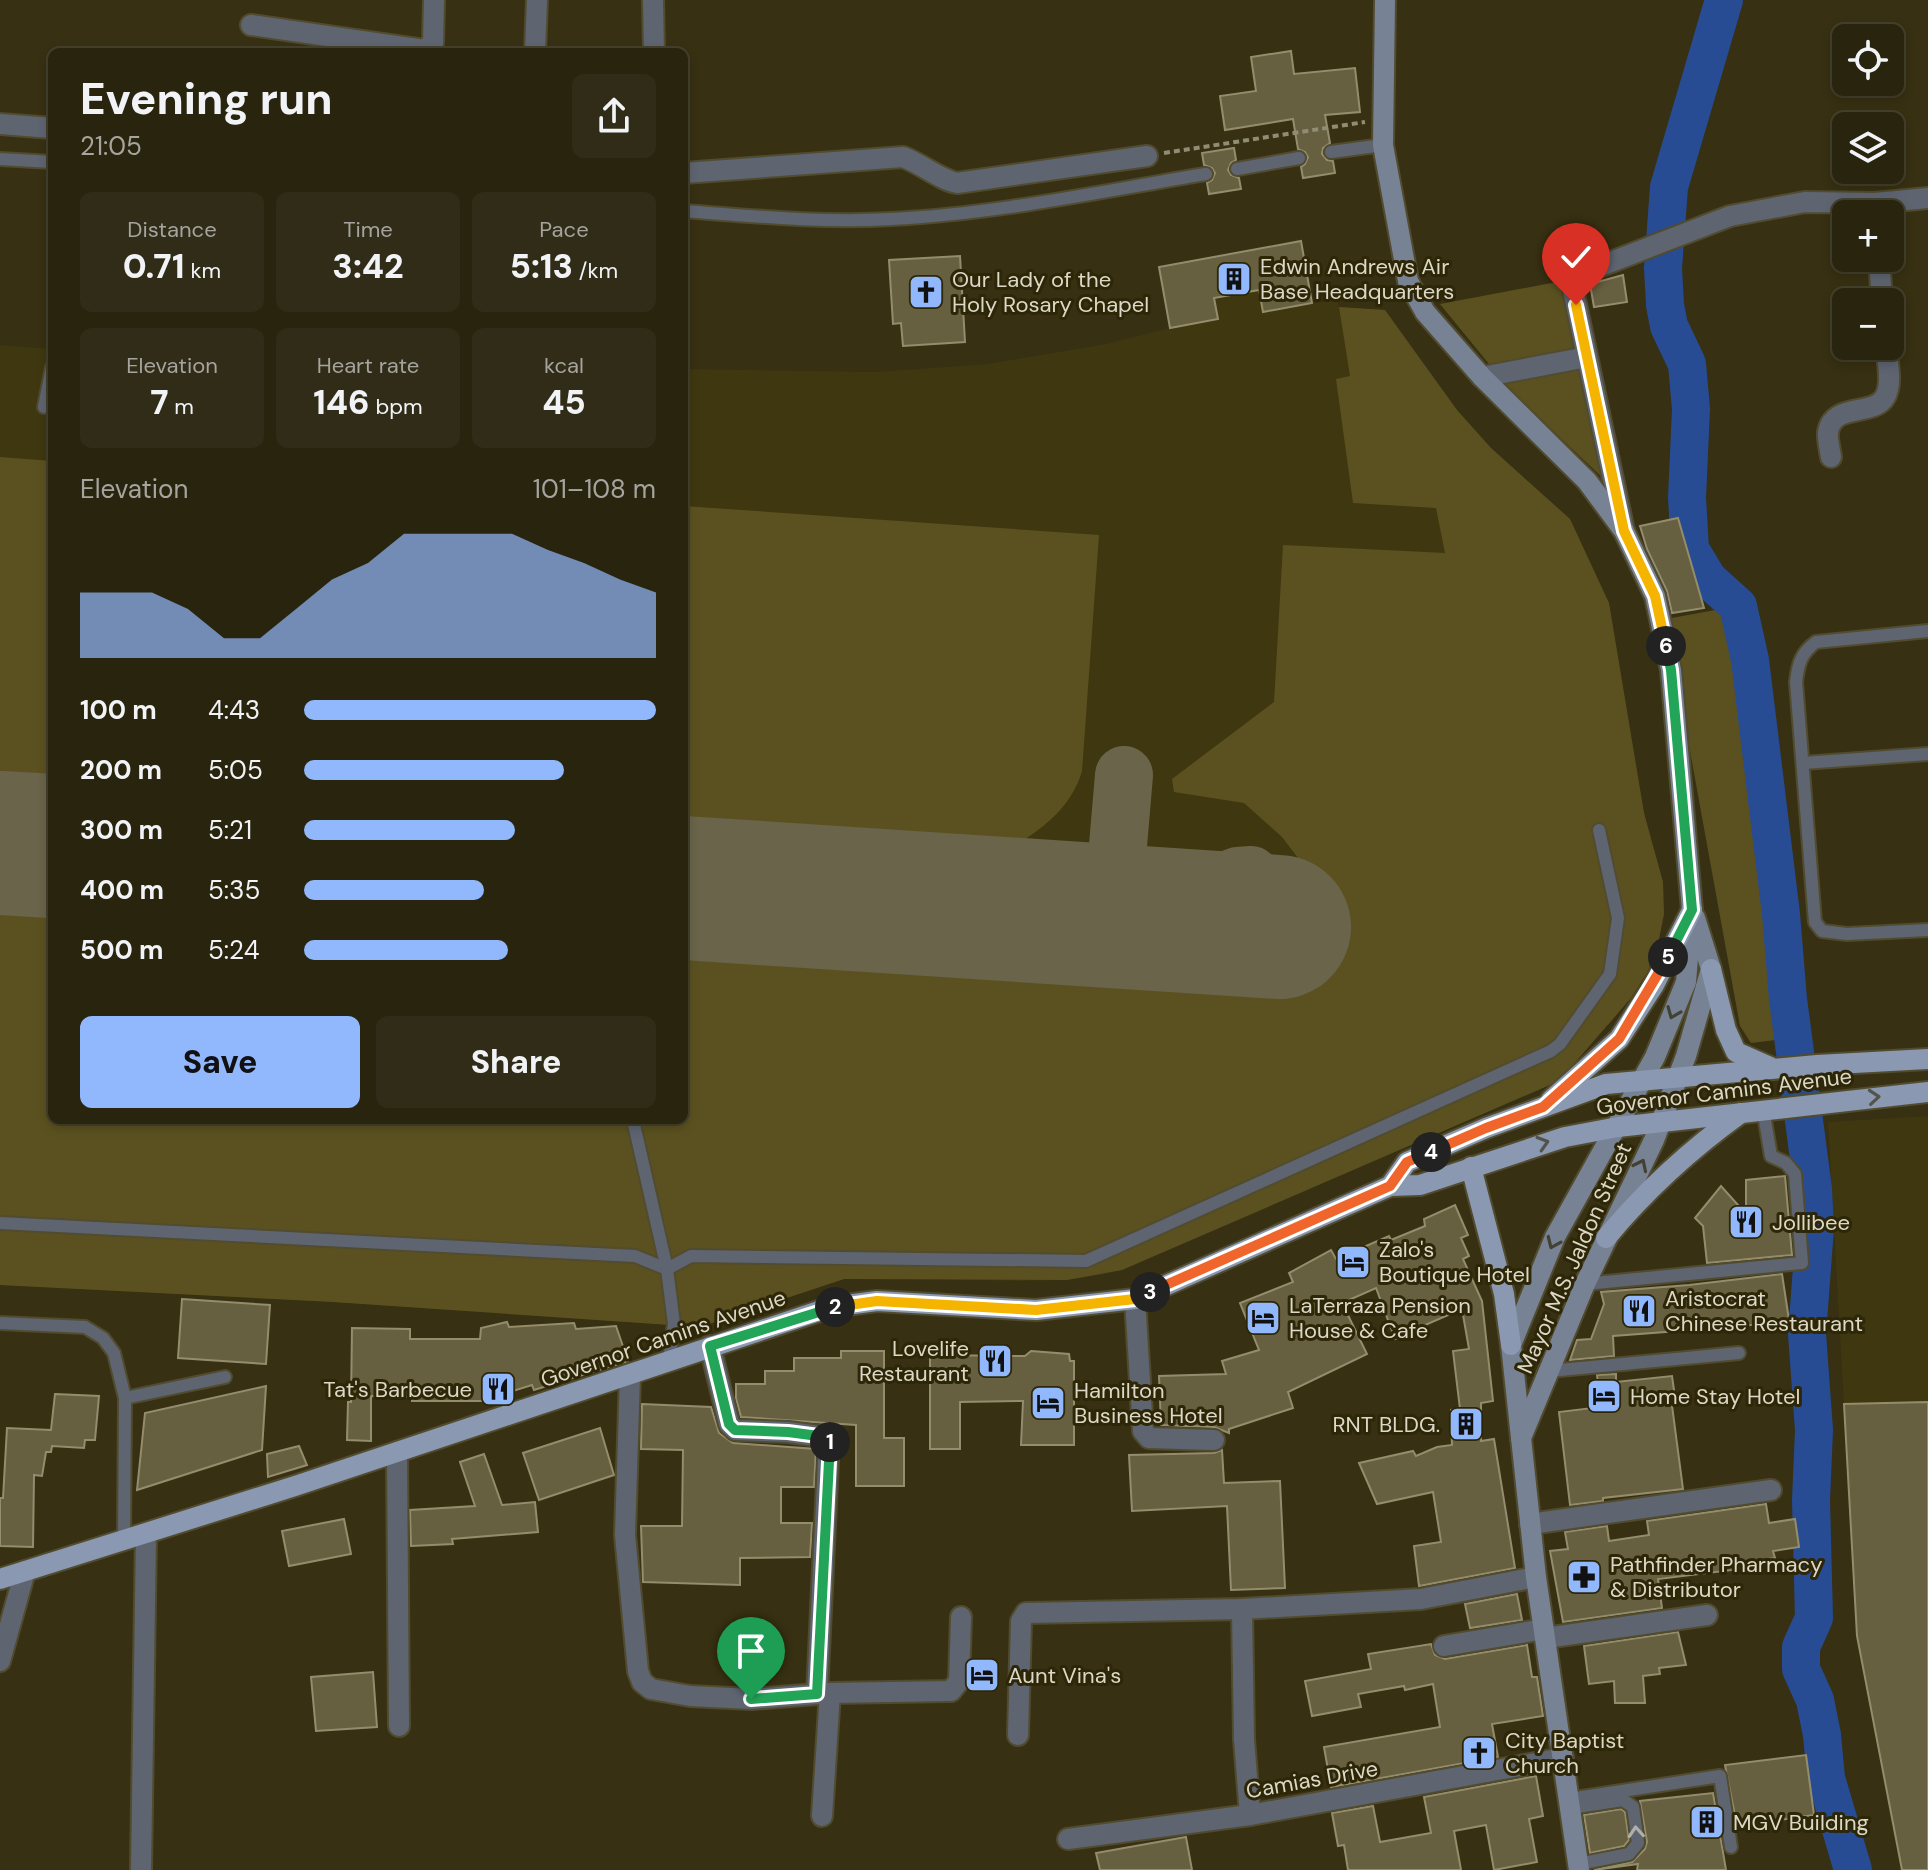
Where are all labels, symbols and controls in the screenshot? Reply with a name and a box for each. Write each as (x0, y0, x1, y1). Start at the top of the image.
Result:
map controls (1832, 24, 1904, 360)
button: locate (1832, 24, 1904, 96)
text: Evening run (80, 70, 333, 128)
button: share (572, 74, 656, 158)
button: layers (1832, 112, 1904, 184)
text: 21:05 (80, 129, 142, 163)
button: + (1832, 200, 1904, 272)
text: Distance (127, 215, 217, 244)
text: Time (343, 215, 393, 244)
text: Pace (539, 215, 589, 244)
pin (1542, 223, 1610, 305)
icon: check (1554, 235, 1598, 279)
text: 0.71 (123, 244, 185, 289)
text: 3:42 (332, 244, 404, 289)
text: 5:13 (510, 244, 573, 289)
place label: Edwin Andrews Air Base Headquarters (1260, 252, 1454, 306)
text: km (185, 256, 221, 285)
text: /km (573, 256, 618, 285)
building icon: Edwin Andrews Air Base Headquarters (1215, 260, 1253, 298)
place label: Our Lady of the Holy Rosary Chapel (952, 265, 1149, 319)
church icon: Our Lady of the Holy Rosary Chapel (907, 273, 945, 311)
button: − (1832, 288, 1904, 360)
text: Elevation (126, 351, 218, 380)
text: Heart rate (317, 351, 419, 380)
text: kcal (544, 351, 584, 380)
text: 7 (150, 380, 168, 425)
text: 146 (313, 380, 370, 425)
text: 45 (542, 380, 586, 425)
text: m (168, 392, 194, 421)
text: bpm (370, 392, 423, 421)
text: Elevation (80, 472, 188, 506)
text: 101–108 m (533, 472, 656, 506)
pin: 6 (1646, 626, 1686, 666)
text: 6 (1659, 631, 1673, 660)
text: 100 m (80, 693, 157, 727)
text: 4:43 (208, 693, 260, 727)
text: 200 m (80, 753, 162, 787)
text: 5:05 (208, 753, 263, 787)
text: 300 m (80, 813, 163, 847)
text: 5:21 (208, 813, 252, 847)
text: 400 m (80, 873, 164, 907)
text: 5:35 (208, 873, 260, 907)
text: 500 m (80, 933, 163, 967)
text: 5:24 (208, 933, 259, 967)
pin: 5 (1648, 937, 1688, 977)
text: 5 (1661, 942, 1675, 971)
one-way arrow (1666, 1005, 1682, 1019)
button: Save (80, 1016, 360, 1108)
button: Share (376, 1016, 656, 1108)
street label: Governor Camins Avenue (1595, 1061, 1854, 1122)
one-way arrow (1868, 1088, 1881, 1105)
pin: 4 (1411, 1132, 1451, 1172)
one-way arrow (1536, 1136, 1550, 1152)
text: 4 (1424, 1137, 1438, 1166)
street label: Mayor M.S. Jaldon Street (1510, 1138, 1639, 1378)
one-way arrow (1632, 1159, 1647, 1174)
restaurant icon: Jollibee (1727, 1203, 1765, 1241)
place label: Jollibee (1772, 1208, 1850, 1237)
place label: Zalo's Boutique Hotel (1379, 1235, 1530, 1289)
one-way arrow (1547, 1235, 1563, 1250)
hotel icon: Zalo's Boutique Hotel (1334, 1243, 1372, 1281)
pin: 3 (1130, 1272, 1170, 1312)
text: 3 (1143, 1277, 1157, 1306)
street label: Governor Camins Avenue (537, 1283, 790, 1394)
place label: Aristocrat Chinese Restaurant (1665, 1284, 1863, 1338)
pin: 2 (815, 1287, 855, 1327)
place label: LaTerraza Pension House & Cafe (1289, 1291, 1471, 1345)
text: 2 (829, 1292, 841, 1321)
restaurant icon: Aristocrat Chinese Restaurant (1620, 1292, 1658, 1330)
hotel icon: LaTerraza Pension House & Cafe (1244, 1299, 1282, 1337)
place label: Lovelife Restaurant (859, 1334, 969, 1388)
restaurant icon: Lovelife Restaurant (976, 1342, 1014, 1380)
restaurant icon: Tat's Barbecue (479, 1370, 517, 1408)
place label: Tat's Barbecue (323, 1375, 472, 1404)
place label: Hamilton Business Hotel (1074, 1376, 1223, 1430)
hotel icon: Home Stay Hotel (1585, 1377, 1623, 1415)
place label: Home Stay Hotel (1630, 1382, 1800, 1411)
hotel icon: Hamilton Business Hotel (1029, 1384, 1067, 1422)
building icon: RNT BLDG. (1447, 1405, 1485, 1443)
place label: RNT BLDG. (1333, 1410, 1440, 1439)
pin: 1 (810, 1422, 850, 1462)
text: 1 (826, 1427, 834, 1456)
place label: Pathfinder Pharmacy & Distributor (1610, 1550, 1822, 1604)
pharmacy icon: Pathfinder Pharmacy & Distributor (1565, 1558, 1603, 1596)
pin (717, 1617, 785, 1699)
icon: arrive (729, 1629, 773, 1673)
hotel icon: Aunt Vina's (963, 1656, 1001, 1694)
place label: Aunt Vina's (1008, 1661, 1121, 1690)
place label: City Baptist Church (1505, 1726, 1624, 1780)
church icon: City Baptist Church (1460, 1734, 1498, 1772)
street label: Camias Drive (1244, 1754, 1380, 1805)
building icon: MGV Building (1688, 1803, 1726, 1841)
place label: MGV Building (1733, 1808, 1869, 1837)
one-way arrow (1628, 1825, 1645, 1838)

